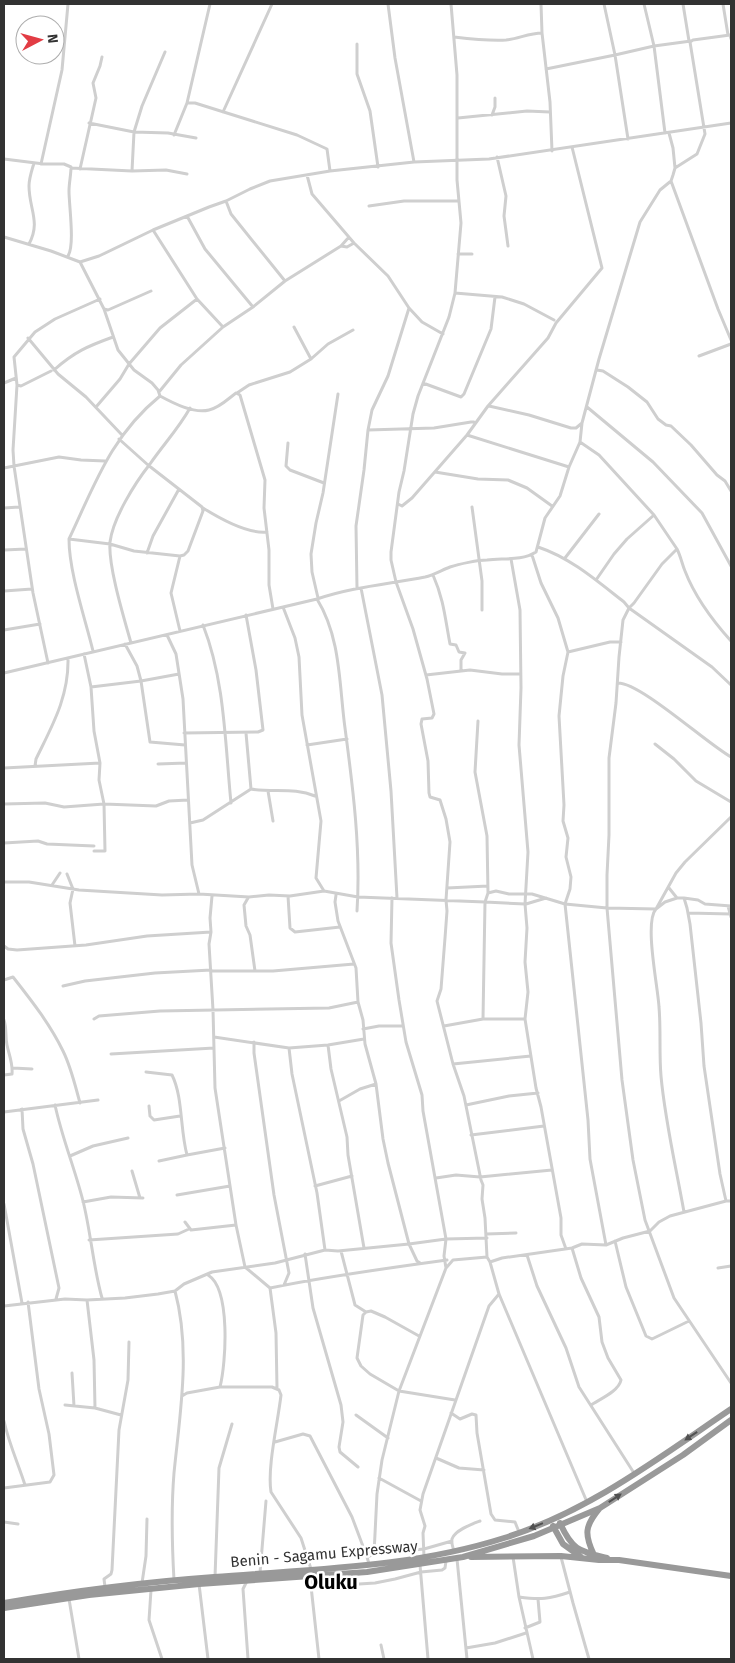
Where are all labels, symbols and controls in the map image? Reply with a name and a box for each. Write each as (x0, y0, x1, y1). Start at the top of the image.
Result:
north arrow (15, 15, 65, 65)
text: N (43, 33, 61, 44)
one-way arrow (684, 1431, 698, 1441)
one-way arrow (608, 1493, 622, 1503)
one-way arrow (528, 1522, 543, 1530)
street label: Benin - Sagamu Expressway (230, 1537, 419, 1571)
district label: Oluku (304, 1570, 358, 1594)

